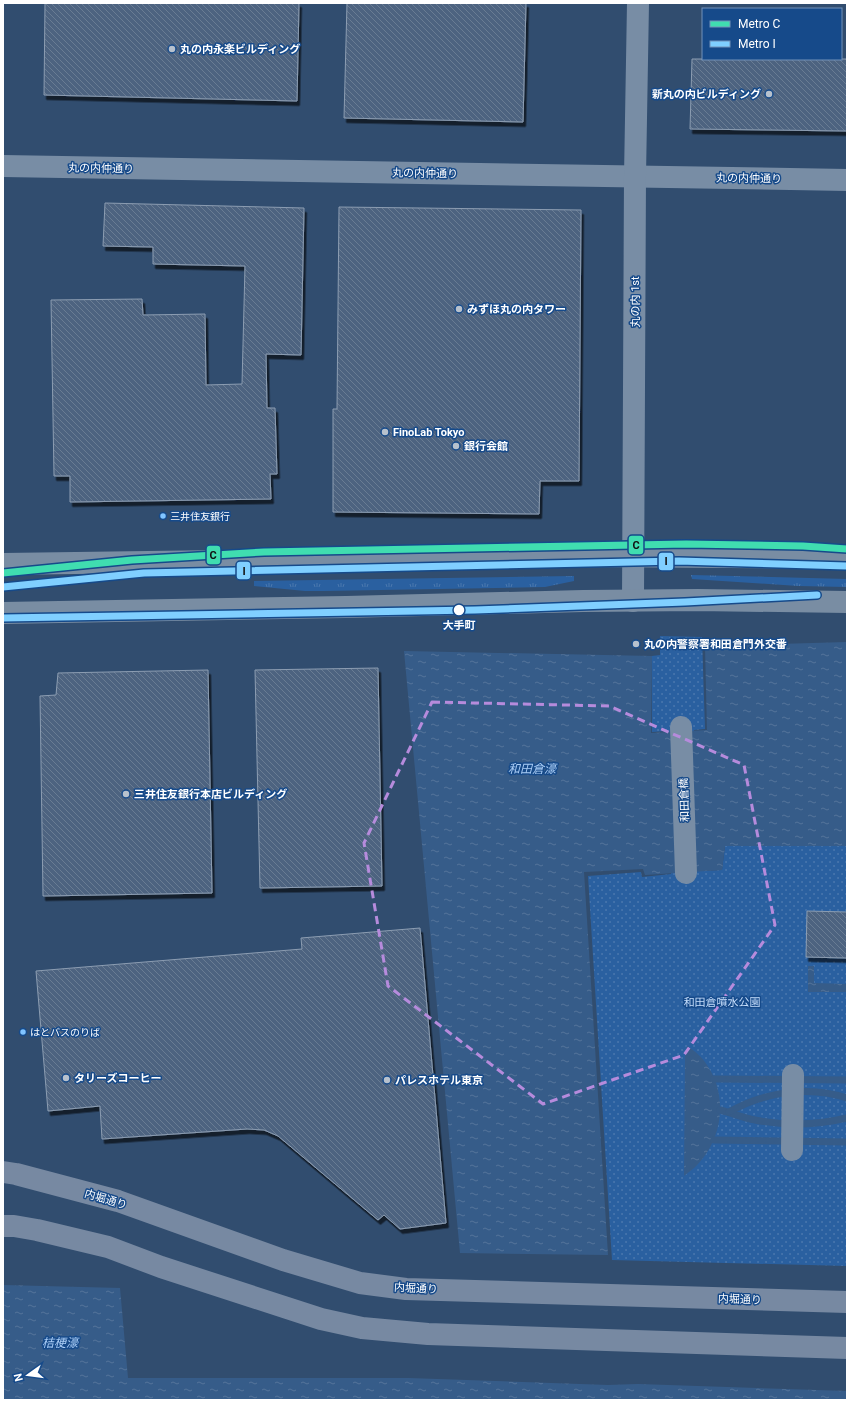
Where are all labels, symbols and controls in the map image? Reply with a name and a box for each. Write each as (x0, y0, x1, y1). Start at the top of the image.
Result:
legend (702, 8, 842, 60)
text: Metro C (738, 17, 781, 31)
text: Metro I (738, 37, 776, 51)
place label: 丸の内永楽ビルディング (180, 43, 300, 56)
marker: 丸の内永楽ビルディング (167, 44, 177, 54)
place label: 新丸の内ビルディング (652, 88, 761, 101)
marker: 新丸の内ビルディング (764, 89, 774, 99)
street label: 丸の内仲通り (68, 161, 134, 176)
street label: 丸の内仲通り (392, 166, 458, 181)
street label: 丸の内仲通り (716, 171, 782, 186)
street label: 丸の内 1st (629, 276, 642, 328)
place label: みずほ丸の内タワー (467, 303, 566, 316)
marker: みずほ丸の内タワー (454, 304, 464, 314)
place label: FinoLab Tokyo (393, 426, 464, 439)
marker: FinoLab Tokyo (380, 427, 390, 437)
place label: 銀行会館 (464, 440, 508, 453)
marker: 銀行会館 (451, 441, 461, 451)
marker: 三井住友銀行 (158, 511, 168, 521)
place label: 三井住友銀行 (170, 511, 230, 522)
line badge: C (628, 535, 644, 555)
text: C (632, 539, 640, 552)
line badge: C (206, 545, 221, 565)
text: C (209, 549, 217, 562)
line badge: I (658, 552, 674, 571)
text: I (664, 555, 668, 568)
line badge: I (236, 561, 251, 580)
text: I (242, 565, 246, 578)
marker: 大手町 (452, 603, 466, 617)
place label: 大手町 (443, 619, 476, 632)
place label: 丸の内警察署和田倉門外交番 (644, 638, 787, 651)
marker: 丸の内警察署和田倉門外交番 (631, 639, 641, 649)
water label: 和田倉濠 (508, 762, 558, 776)
street label: 和田倉橋 (677, 778, 692, 822)
place label: 三井住友銀行本店ビルディング (134, 788, 287, 801)
marker: 三井住友銀行本店ビルディング (121, 789, 131, 799)
park label: 和田倉噴水公園 (684, 996, 761, 1009)
marker: はとバスのりば (18, 1027, 28, 1037)
place label: はとバスのりば (30, 1027, 100, 1038)
place label: タリーズコーヒー (74, 1072, 161, 1085)
marker: タリーズコーヒー (61, 1073, 71, 1083)
place label: パレスホテル東京 (395, 1074, 483, 1087)
marker: パレスホテル東京 (382, 1075, 392, 1085)
street label: 内堀通り (83, 1187, 129, 1212)
street label: 内堀通り (394, 1281, 438, 1296)
street label: 内堀通り (718, 1292, 762, 1307)
water label: 桔梗濠 (42, 1336, 80, 1350)
north arrow (8, 1355, 48, 1395)
text: N (11, 1372, 26, 1383)

